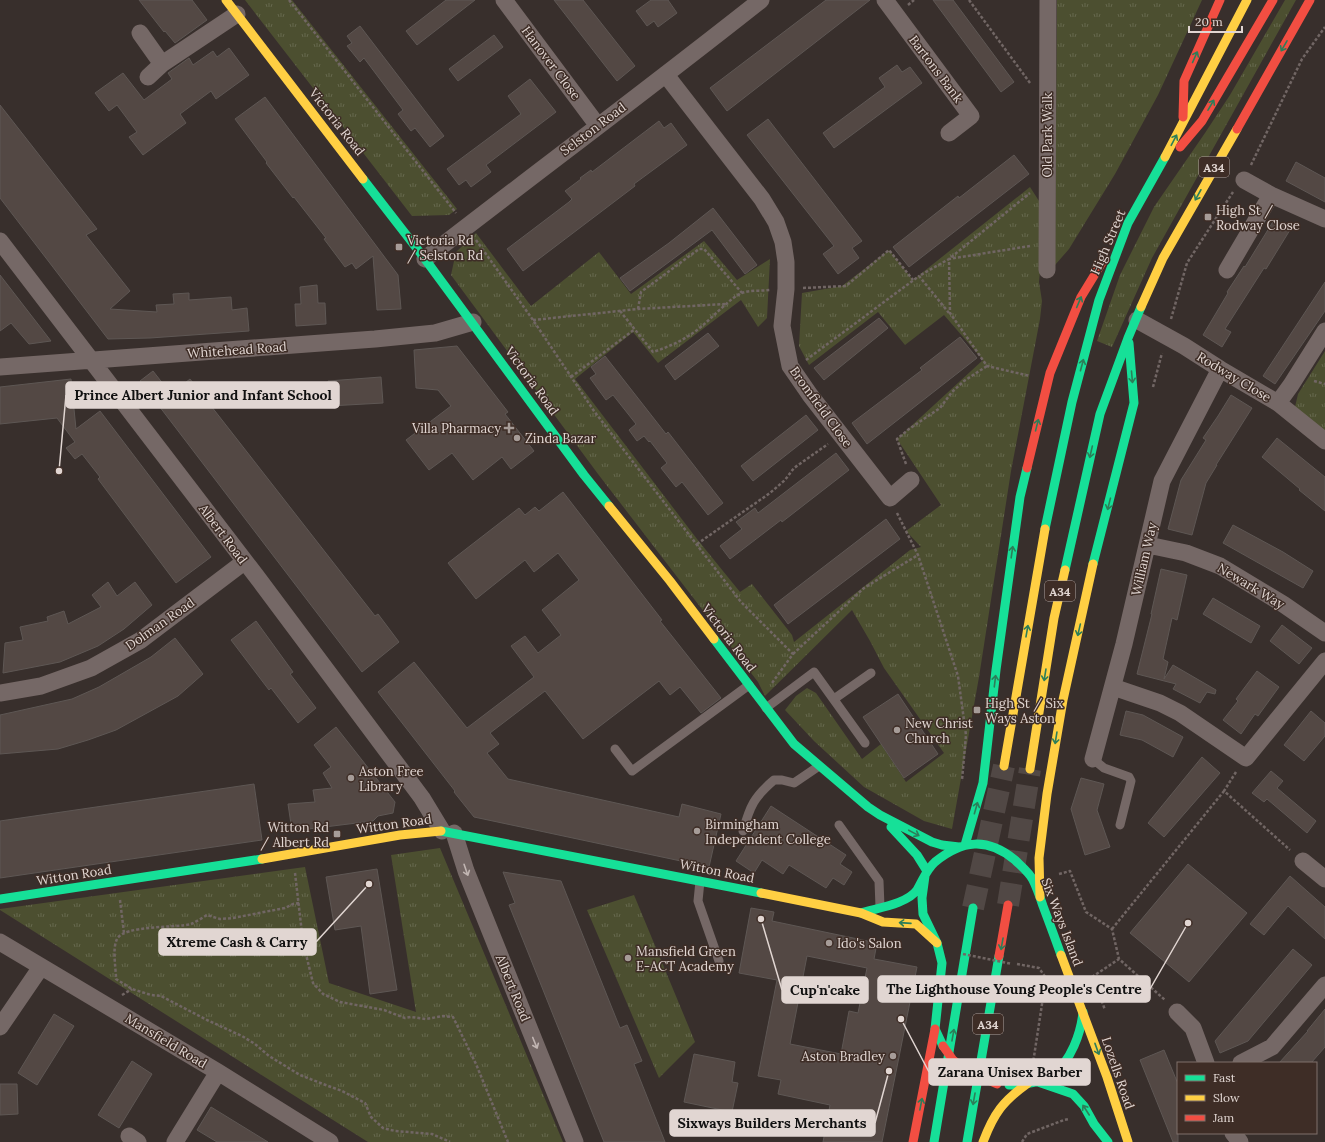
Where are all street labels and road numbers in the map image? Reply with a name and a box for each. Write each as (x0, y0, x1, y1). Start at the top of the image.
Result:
street label: Hanover Close (518, 23, 584, 103)
street label: Bartons Bank (905, 32, 967, 106)
street label: Victoria Road (305, 84, 369, 159)
street label: Old Park Walk (1039, 92, 1056, 178)
street label: Selston Road (557, 99, 629, 159)
road number: A34 (1199, 157, 1229, 177)
street label: High Street (1087, 207, 1129, 277)
street label: Whitehead Road (187, 338, 288, 362)
street label: Victoria Road (501, 342, 563, 419)
street label: Rodway Close (1194, 348, 1274, 406)
street label: Bromfield Close (786, 363, 856, 451)
street label: Albert Road (194, 500, 251, 567)
street label: William Way (1127, 521, 1161, 597)
street label: Newark Way (1214, 559, 1288, 613)
road number: A34 (1045, 581, 1075, 601)
street label: Dolman Road (122, 594, 198, 654)
street label: Victoria Road (697, 600, 760, 676)
street label: Witton Road (355, 810, 433, 838)
street label: Witton Road (678, 855, 756, 887)
street label: Witton Road (35, 861, 113, 889)
street label: Six Ways Island (1037, 876, 1087, 969)
street label: Albert Road (492, 951, 534, 1024)
street label: Mansfield Road (122, 1010, 210, 1072)
road number: A34 (973, 1014, 1003, 1034)
street label: Lozells Road (1098, 1035, 1138, 1112)

